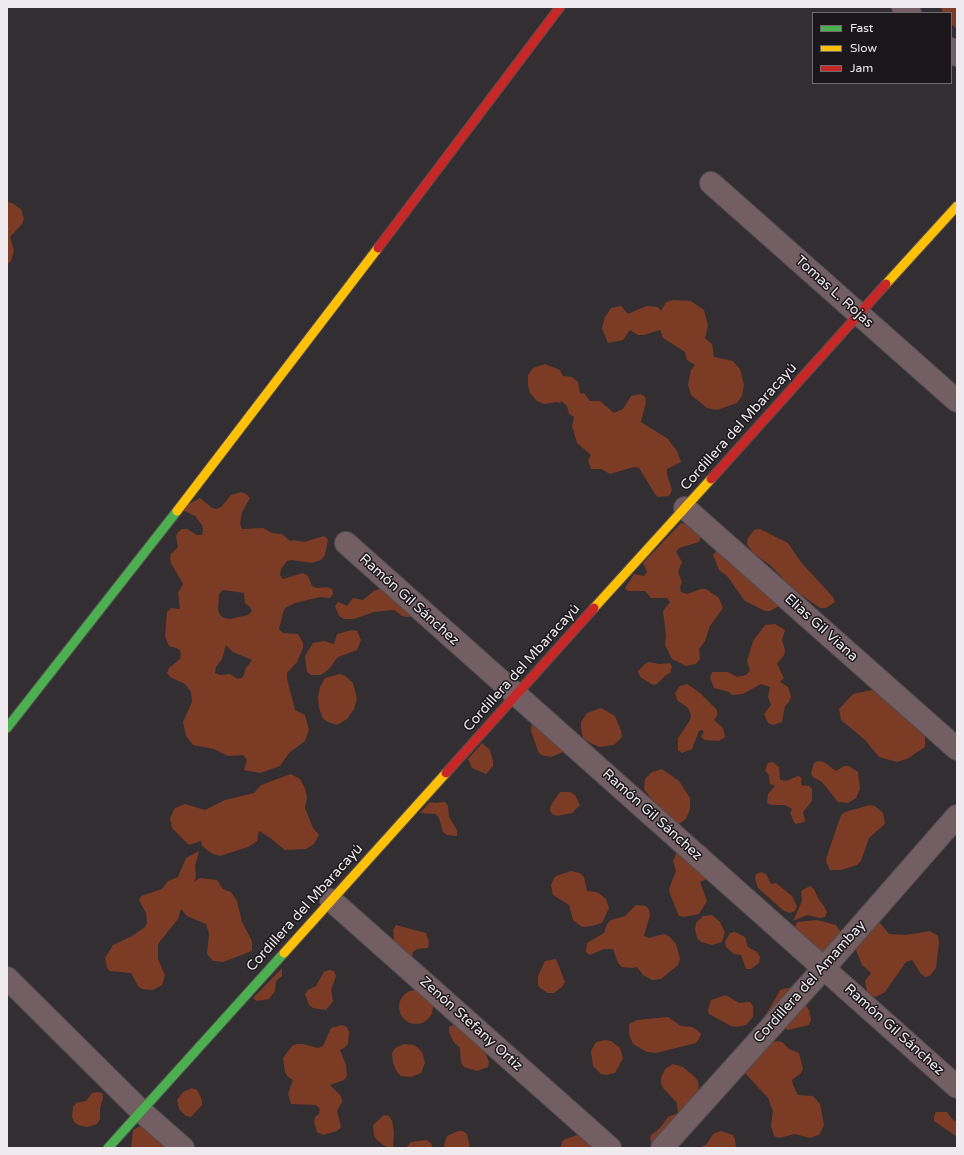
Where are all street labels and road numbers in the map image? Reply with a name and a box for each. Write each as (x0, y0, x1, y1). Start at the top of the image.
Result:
street label: Tomas L. Rojas (792, 253, 876, 331)
street label: Cordillera del Mbaracayú (677, 360, 801, 494)
street label: Ramón Gil Sánchez (356, 551, 462, 649)
street label: Elias Gil Viana (781, 591, 861, 665)
street label: Cordillera del Mbaracayú (460, 601, 584, 735)
street label: Ramón Gil Sánchez (599, 766, 705, 864)
street label: Cordillera del Mbaracayú (243, 841, 367, 975)
street label: Cordillera del Amambay (751, 917, 869, 1047)
street label: Zenón Stefany Ortiz (416, 973, 526, 1075)
street label: Ramón Gil Sánchez (841, 981, 947, 1079)

